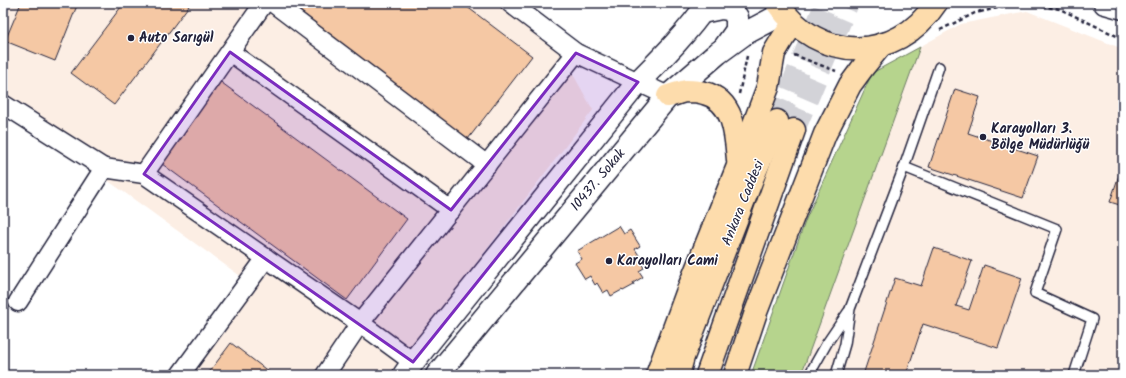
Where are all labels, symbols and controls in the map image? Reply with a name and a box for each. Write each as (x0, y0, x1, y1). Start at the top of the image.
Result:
place label: Auto Sarıgül (139, 27, 214, 49)
marker: Auto Sarıgül (126, 33, 136, 43)
place label: Karayolları 3. Bölge Müdürlüğü (991, 118, 1089, 156)
marker: Karayolları 3. Bölge Müdürlüğü (978, 132, 988, 142)
street label: 10437. Sokak (565, 144, 631, 216)
street label: Ankara Caddesi (716, 156, 770, 249)
place label: Karayolları Cami (617, 250, 718, 272)
marker: Karayolları Cami (604, 256, 614, 266)

